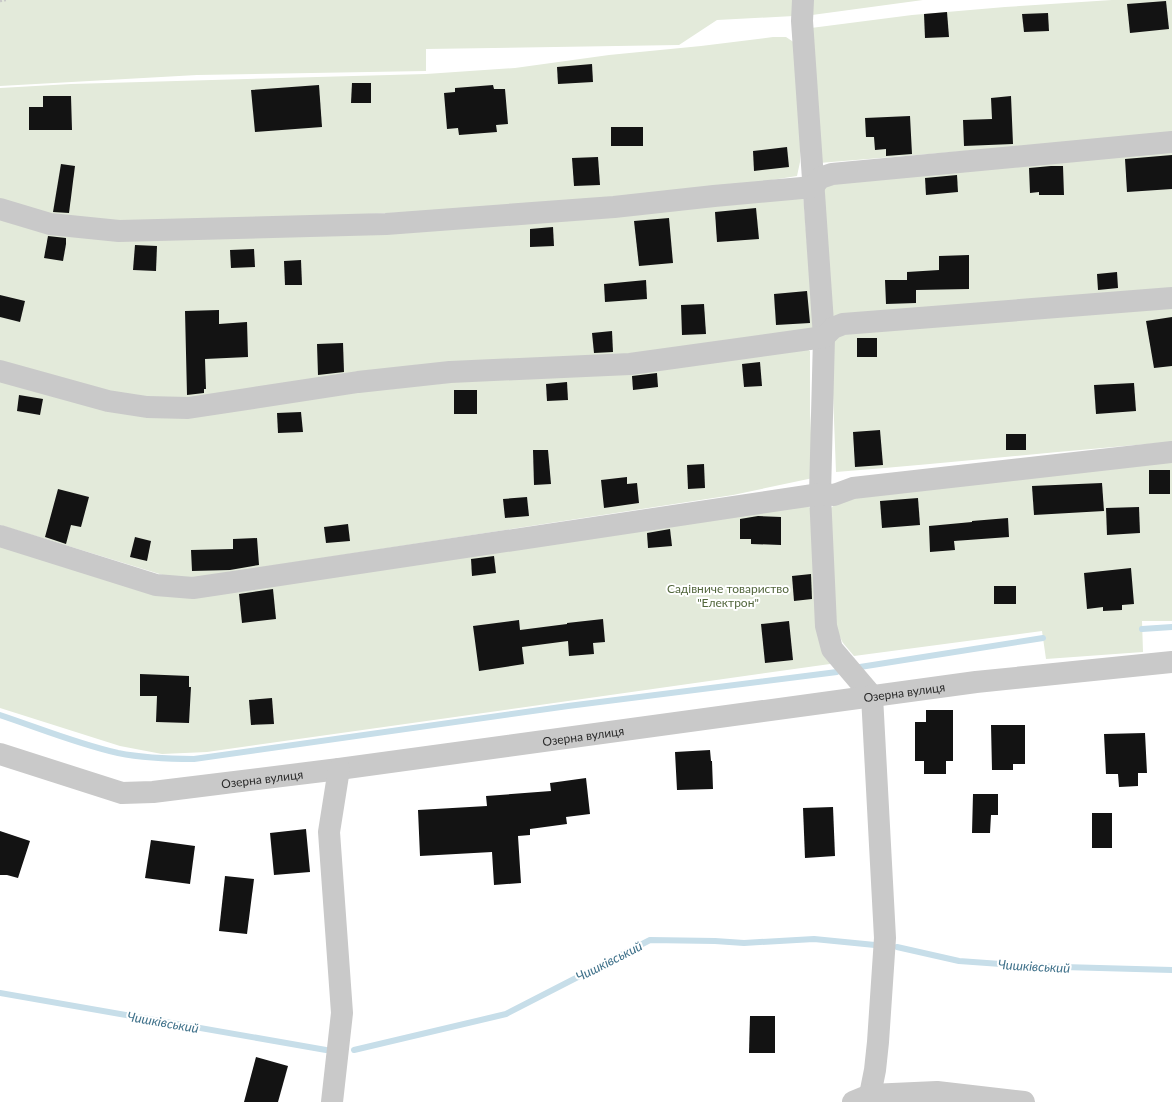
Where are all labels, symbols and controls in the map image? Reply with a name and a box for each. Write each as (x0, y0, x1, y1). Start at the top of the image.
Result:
park label: Садівниче товариство "Електрон" (667, 581, 789, 610)
street label: Озерна вулиця (862, 679, 946, 705)
street label: Озерна вулиця (541, 723, 625, 749)
street label: Озерна вулиця (220, 766, 304, 791)
water label: Чишківський (573, 937, 645, 985)
water label: Чишківський (997, 956, 1071, 976)
water label: Чишківський (126, 1008, 200, 1036)

